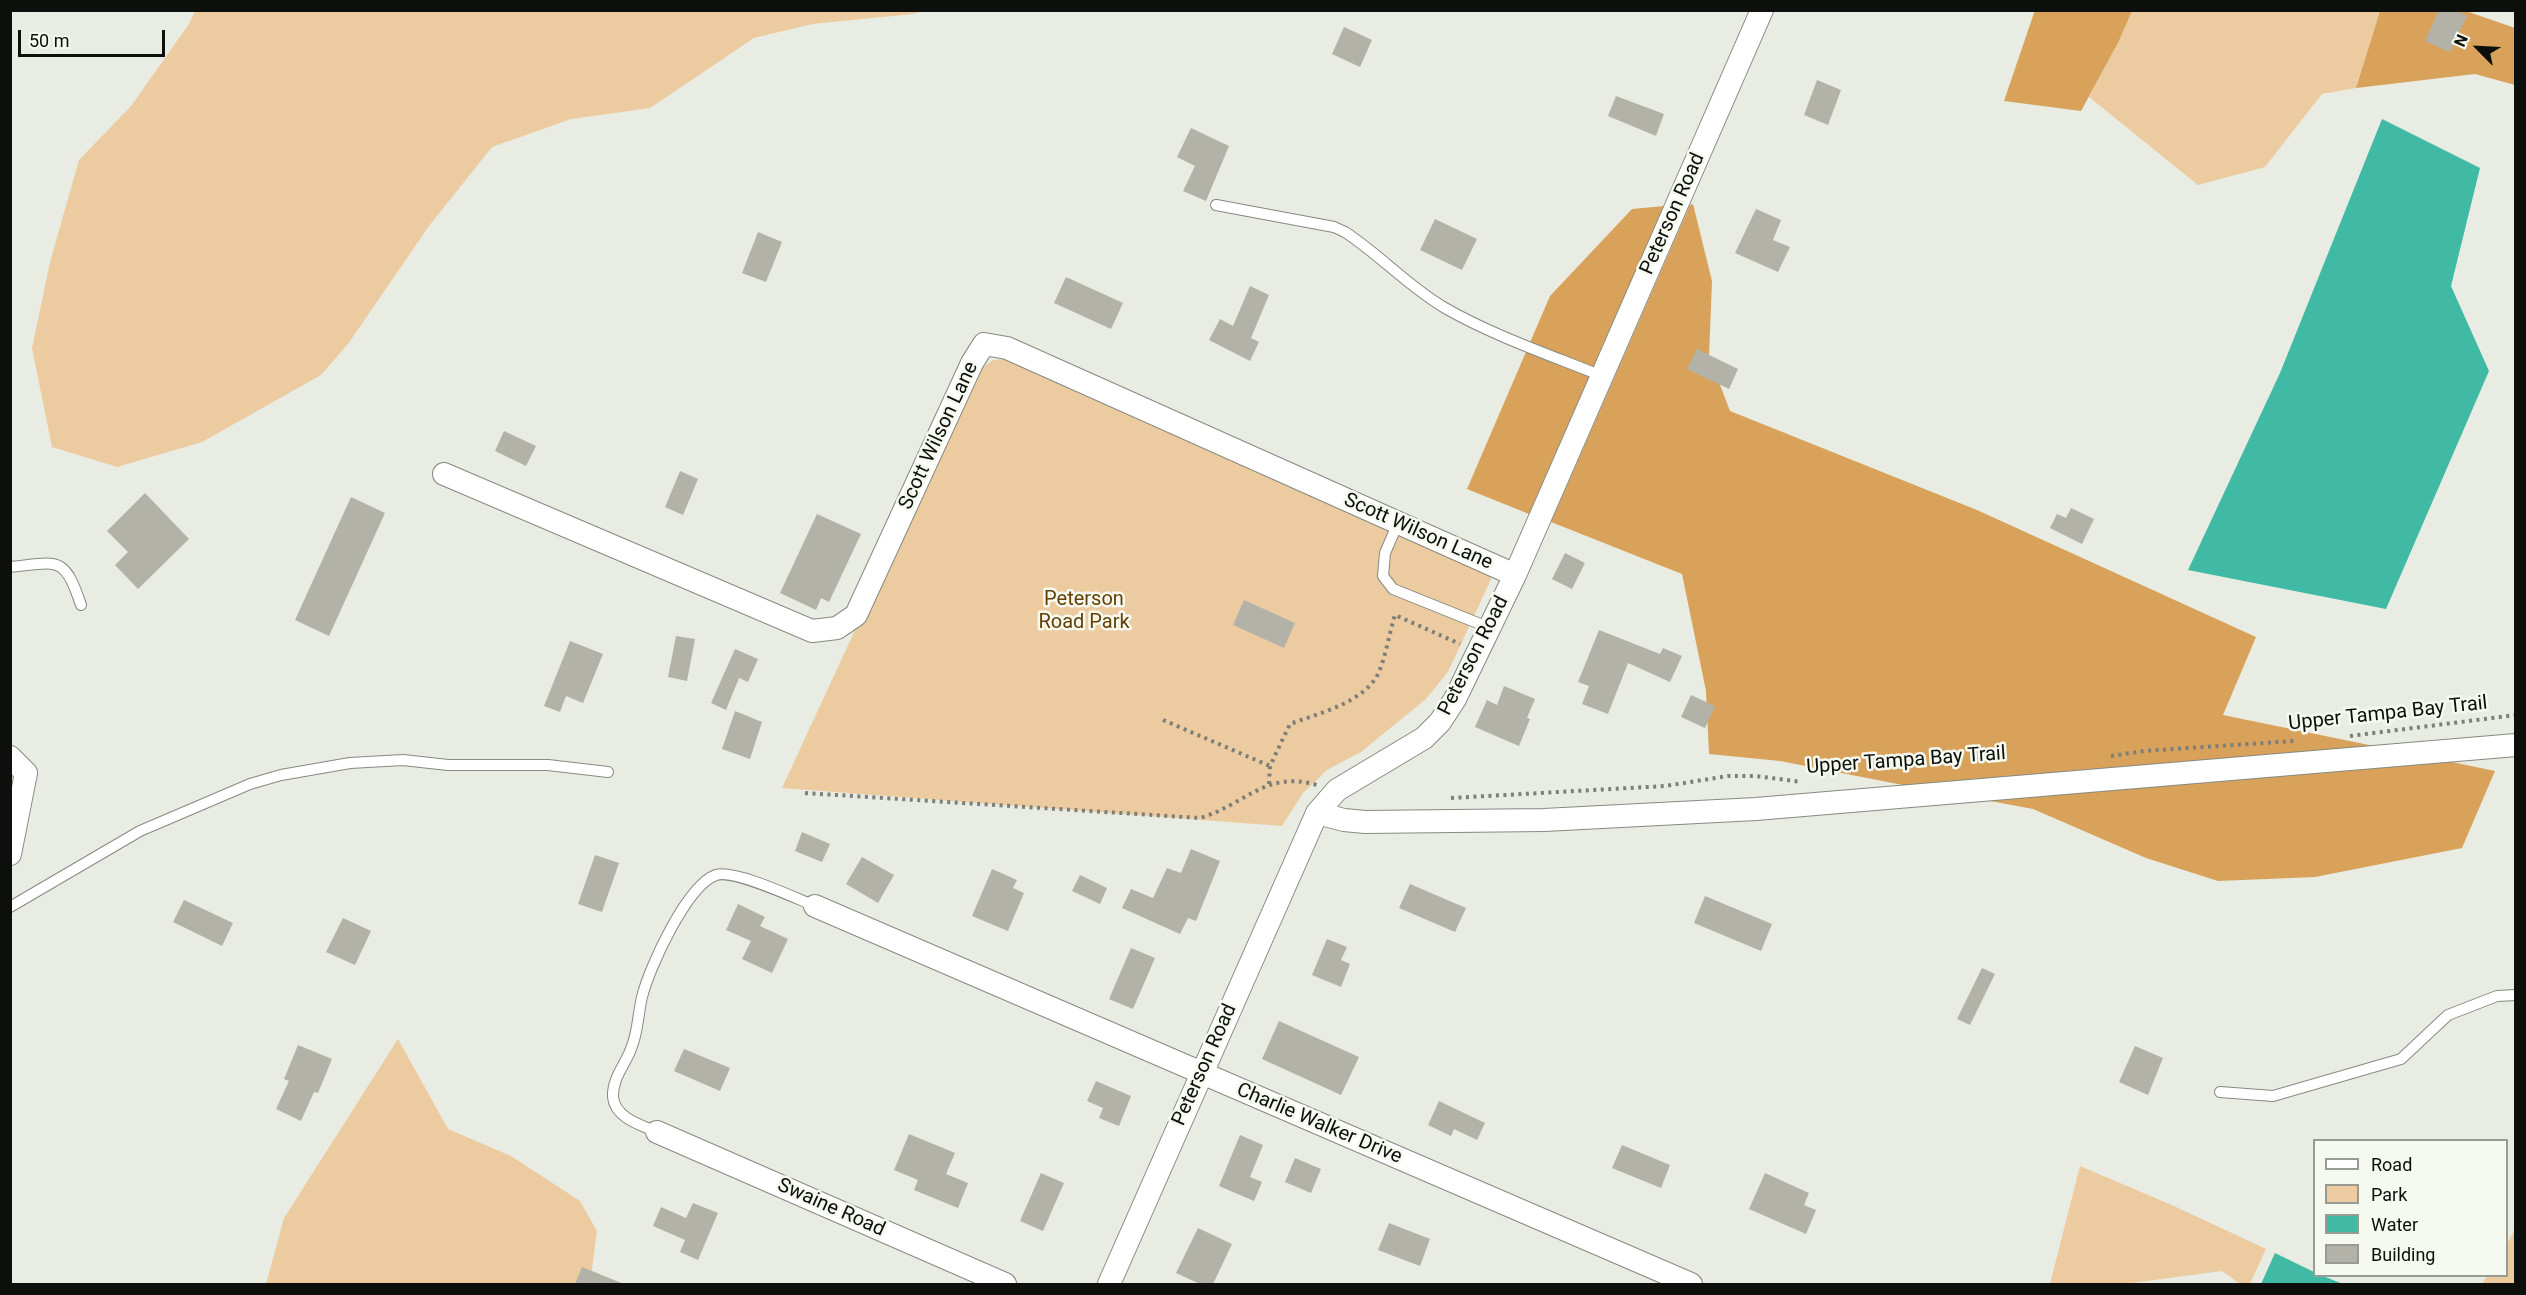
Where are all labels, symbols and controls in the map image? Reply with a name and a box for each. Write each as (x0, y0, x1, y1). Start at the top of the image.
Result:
scale bar (21, 18, 168, 56)
north arrow (2448, 18, 2508, 78)
text: 50 m (29, 30, 69, 51)
text: N (2450, 31, 2472, 50)
street label: Peterson Road (1635, 149, 1711, 279)
street label: Scott Wilson Lane (894, 358, 984, 514)
street label: Scott Wilson Lane (1340, 488, 1496, 576)
park label: Peterson Road Park (1038, 588, 1130, 635)
street label: Peterson Road (1434, 592, 1514, 720)
street label: Upper Tampa Bay Trail (2287, 692, 2489, 736)
street label: Upper Tampa Bay Trail (1805, 742, 2007, 780)
street label: Peterson Road (1167, 1000, 1243, 1130)
street label: Charlie Walker Drive (1233, 1078, 1405, 1170)
legend (2313, 1139, 2508, 1277)
text: Road (2371, 1154, 2412, 1175)
street label: Swaine Road (774, 1174, 888, 1242)
text: Park (2371, 1184, 2407, 1205)
text: Water (2371, 1214, 2418, 1235)
text: Building (2371, 1244, 2435, 1265)

